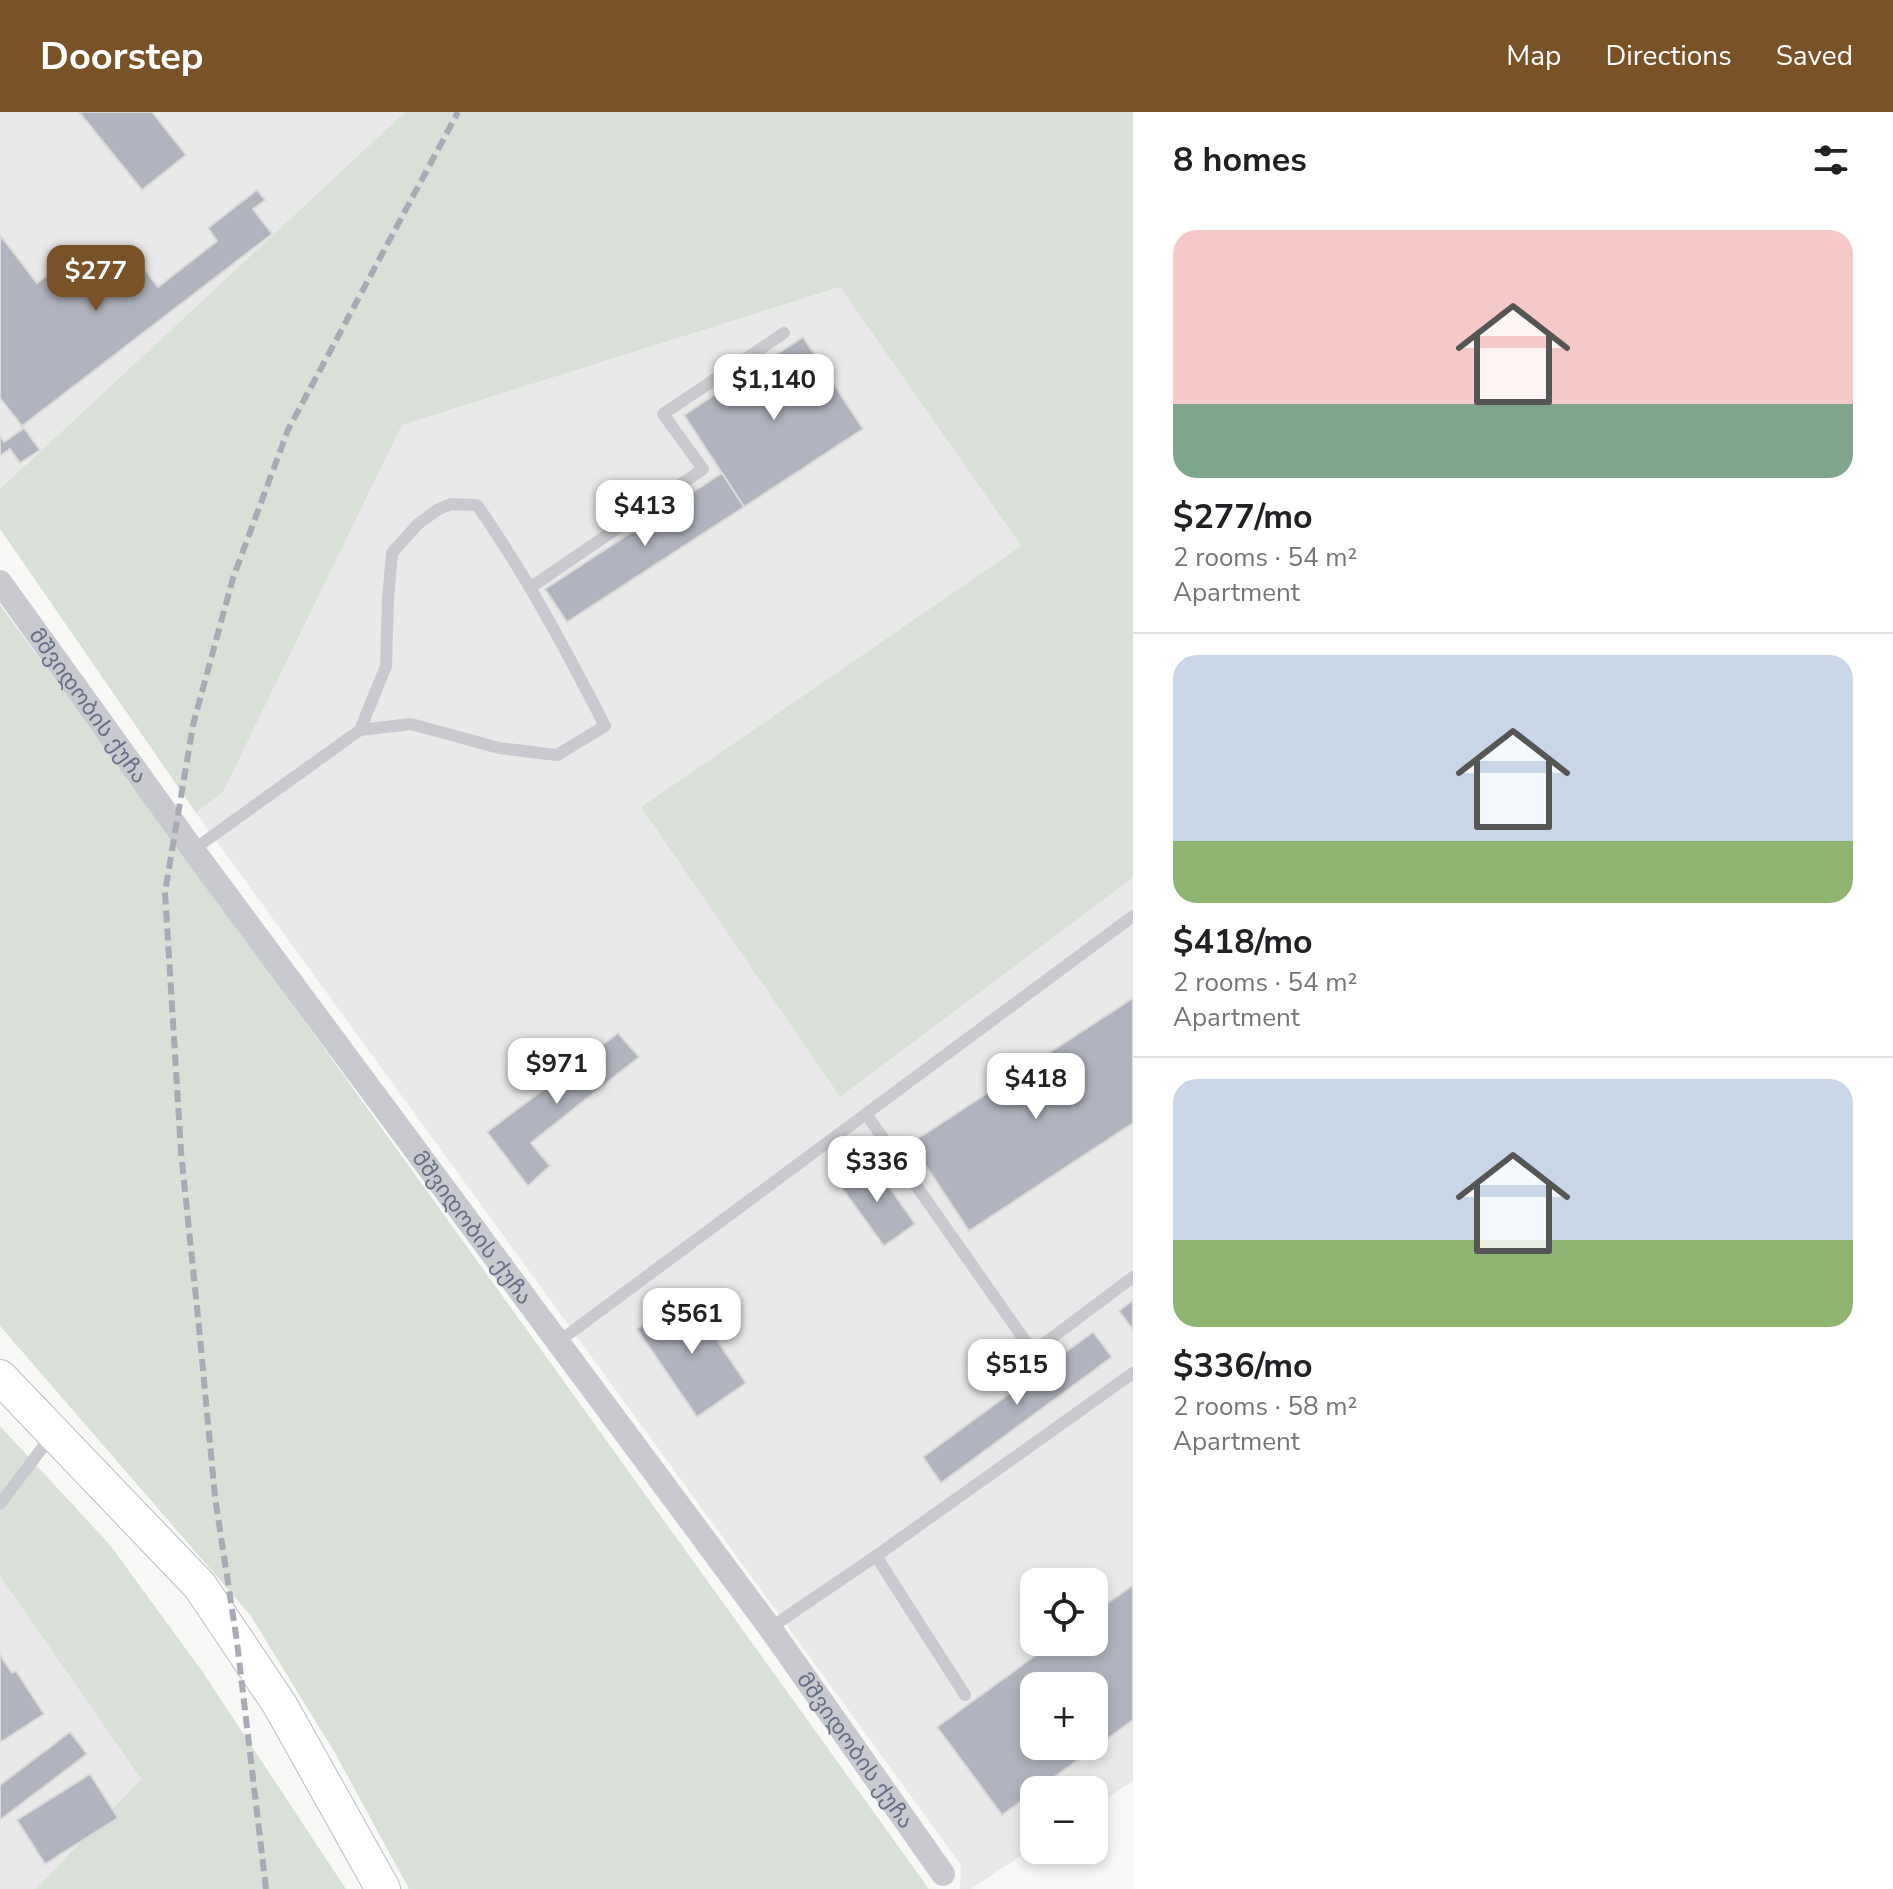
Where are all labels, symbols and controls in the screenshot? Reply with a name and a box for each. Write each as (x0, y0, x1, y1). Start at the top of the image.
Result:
text: Doorstep (40, 31, 204, 82)
text: Map (1506, 37, 1561, 75)
text: Directions (1605, 37, 1732, 75)
text: Saved (1776, 37, 1853, 75)
text: 8 homes (1173, 137, 1307, 183)
icon: filters (1809, 138, 1853, 182)
pin: $277 (49, 245, 143, 313)
text: $277 (65, 253, 127, 288)
icon: home (1441, 282, 1585, 426)
pin: $1,140 (709, 354, 839, 422)
text: $1,140 (732, 362, 816, 397)
pin: $413 (598, 480, 692, 548)
text: $413 (614, 488, 676, 523)
text: $277/mo (1173, 494, 1313, 540)
text: 2 rooms · 54 m² (1173, 540, 1357, 575)
text: Apartment (1173, 575, 1300, 610)
street label: მშვიდობის ქუჩა (22, 622, 154, 790)
icon: home (1441, 707, 1585, 851)
text: $418/mo (1173, 919, 1313, 965)
text: 2 rooms · 54 m² (1173, 965, 1357, 1000)
text: Apartment (1173, 1000, 1300, 1035)
pin: $971 (510, 1038, 604, 1106)
text: $971 (526, 1046, 588, 1081)
pin: $418 (989, 1053, 1083, 1121)
text: $418 (1005, 1061, 1067, 1096)
icon: home (1441, 1131, 1585, 1275)
pin: $336 (830, 1136, 924, 1204)
text: $336 (846, 1144, 908, 1179)
street label: მშვიდობის ქუჩა (405, 1145, 539, 1311)
pin: $561 (645, 1288, 739, 1356)
text: $561 (661, 1296, 723, 1331)
pin: $515 (970, 1339, 1064, 1407)
text: $336/mo (1173, 1343, 1313, 1389)
text: $515 (986, 1347, 1048, 1382)
text: 2 rooms · 58 m² (1173, 1389, 1357, 1424)
text: Apartment (1173, 1424, 1300, 1459)
map controls (1020, 1568, 1108, 1864)
button: locate (1020, 1568, 1108, 1656)
street label: მშვიდობის ქუჩა (790, 1666, 920, 1835)
button: + (1020, 1672, 1108, 1760)
button: − (1020, 1776, 1108, 1864)

